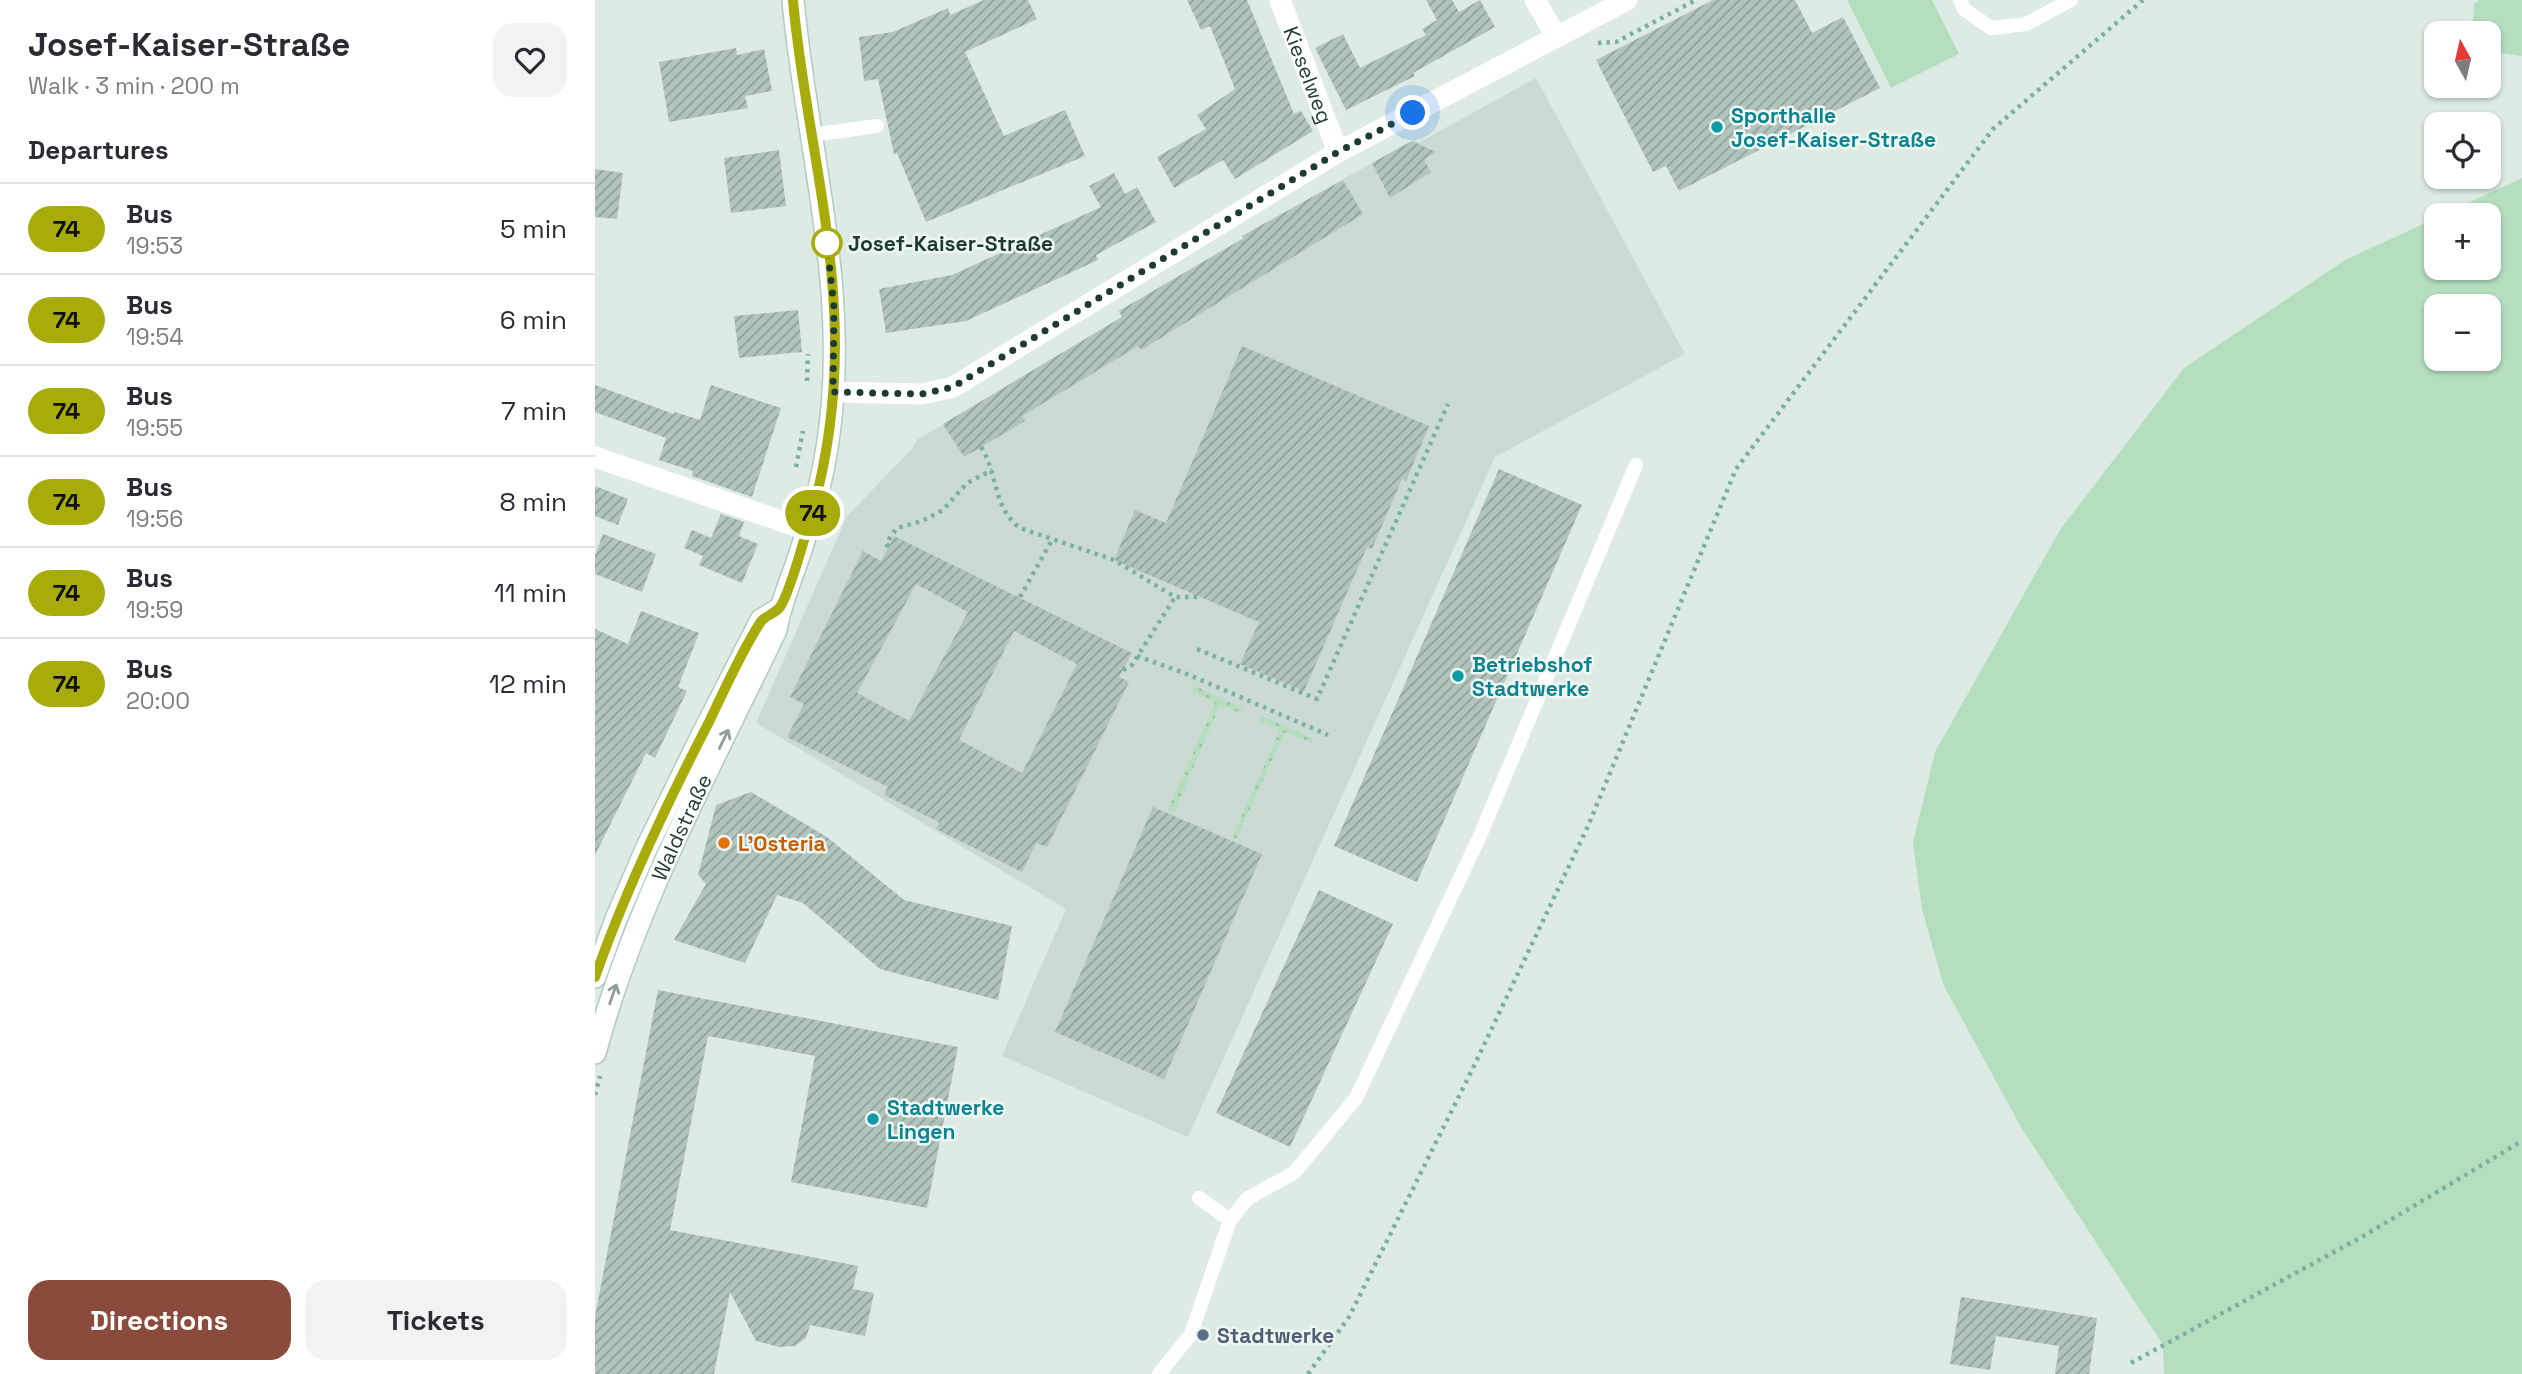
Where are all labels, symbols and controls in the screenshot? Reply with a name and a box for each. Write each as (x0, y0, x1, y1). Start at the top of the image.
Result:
north arrow (2424, 21, 2501, 98)
map controls (2424, 21, 2501, 371)
street label: Kieselweg (1278, 22, 1339, 127)
button: heart (493, 23, 567, 97)
text: Josef-Kaiser-Straße (28, 24, 350, 66)
text: Walk · 3 min · 200 m (28, 71, 240, 101)
your location (1395, 95, 1430, 130)
place label: Sporthalle Josef-Kaiser-Straße (1731, 102, 1936, 153)
button: locate (2424, 112, 2501, 189)
marker: Sporthalle Josef-Kaiser-Straße (1709, 119, 1725, 135)
text: Departures (28, 133, 169, 167)
text: Bus (126, 197, 173, 231)
button: + (2424, 203, 2501, 280)
text: 5 min (500, 212, 567, 246)
text: 74 (53, 213, 80, 244)
marker: Josef-Kaiser-Straße (812, 228, 842, 258)
place label: Josef-Kaiser-Straße (848, 230, 1053, 257)
text: 19:53 (126, 231, 183, 261)
text: Bus (126, 288, 173, 322)
button: − (2424, 294, 2501, 371)
text: 6 min (500, 303, 567, 337)
text: 74 (53, 304, 80, 335)
text: 19:54 (126, 322, 184, 352)
text: Bus (126, 379, 173, 413)
text: 7 min (501, 394, 567, 428)
text: 74 (53, 395, 80, 426)
text: 19:55 (126, 413, 183, 443)
text: Bus (126, 470, 173, 504)
text: 8 min (499, 485, 567, 519)
text: 74 (53, 486, 80, 517)
line badge: 74 (781, 490, 844, 536)
text: 74 (799, 497, 827, 528)
text: 19:56 (126, 504, 183, 534)
text: Bus (126, 561, 173, 595)
text: 11 min (494, 576, 567, 610)
text: 74 (53, 577, 80, 608)
text: 19:59 (126, 595, 183, 625)
place label: Betriebshof Stadtwerke (1472, 651, 1592, 702)
text: Bus (126, 652, 173, 686)
text: 12 min (489, 667, 567, 701)
text: 74 (53, 668, 80, 699)
marker: Betriebshof Stadtwerke (1450, 668, 1466, 684)
text: 20:00 (126, 686, 190, 716)
one-way arrow (717, 729, 731, 750)
street label: Waldstraße (645, 769, 717, 885)
place label: L'Osteria (738, 830, 826, 857)
marker: L'Osteria (716, 835, 732, 851)
one-way arrow (608, 983, 620, 1005)
place label: Stadtwerke Lingen (887, 1094, 1004, 1145)
marker: Stadtwerke Lingen (865, 1111, 881, 1127)
button: Directions (28, 1280, 291, 1360)
button: Tickets (305, 1280, 567, 1360)
place label: Stadtwerke (1217, 1322, 1334, 1349)
marker: Stadtwerke (1195, 1327, 1211, 1343)

